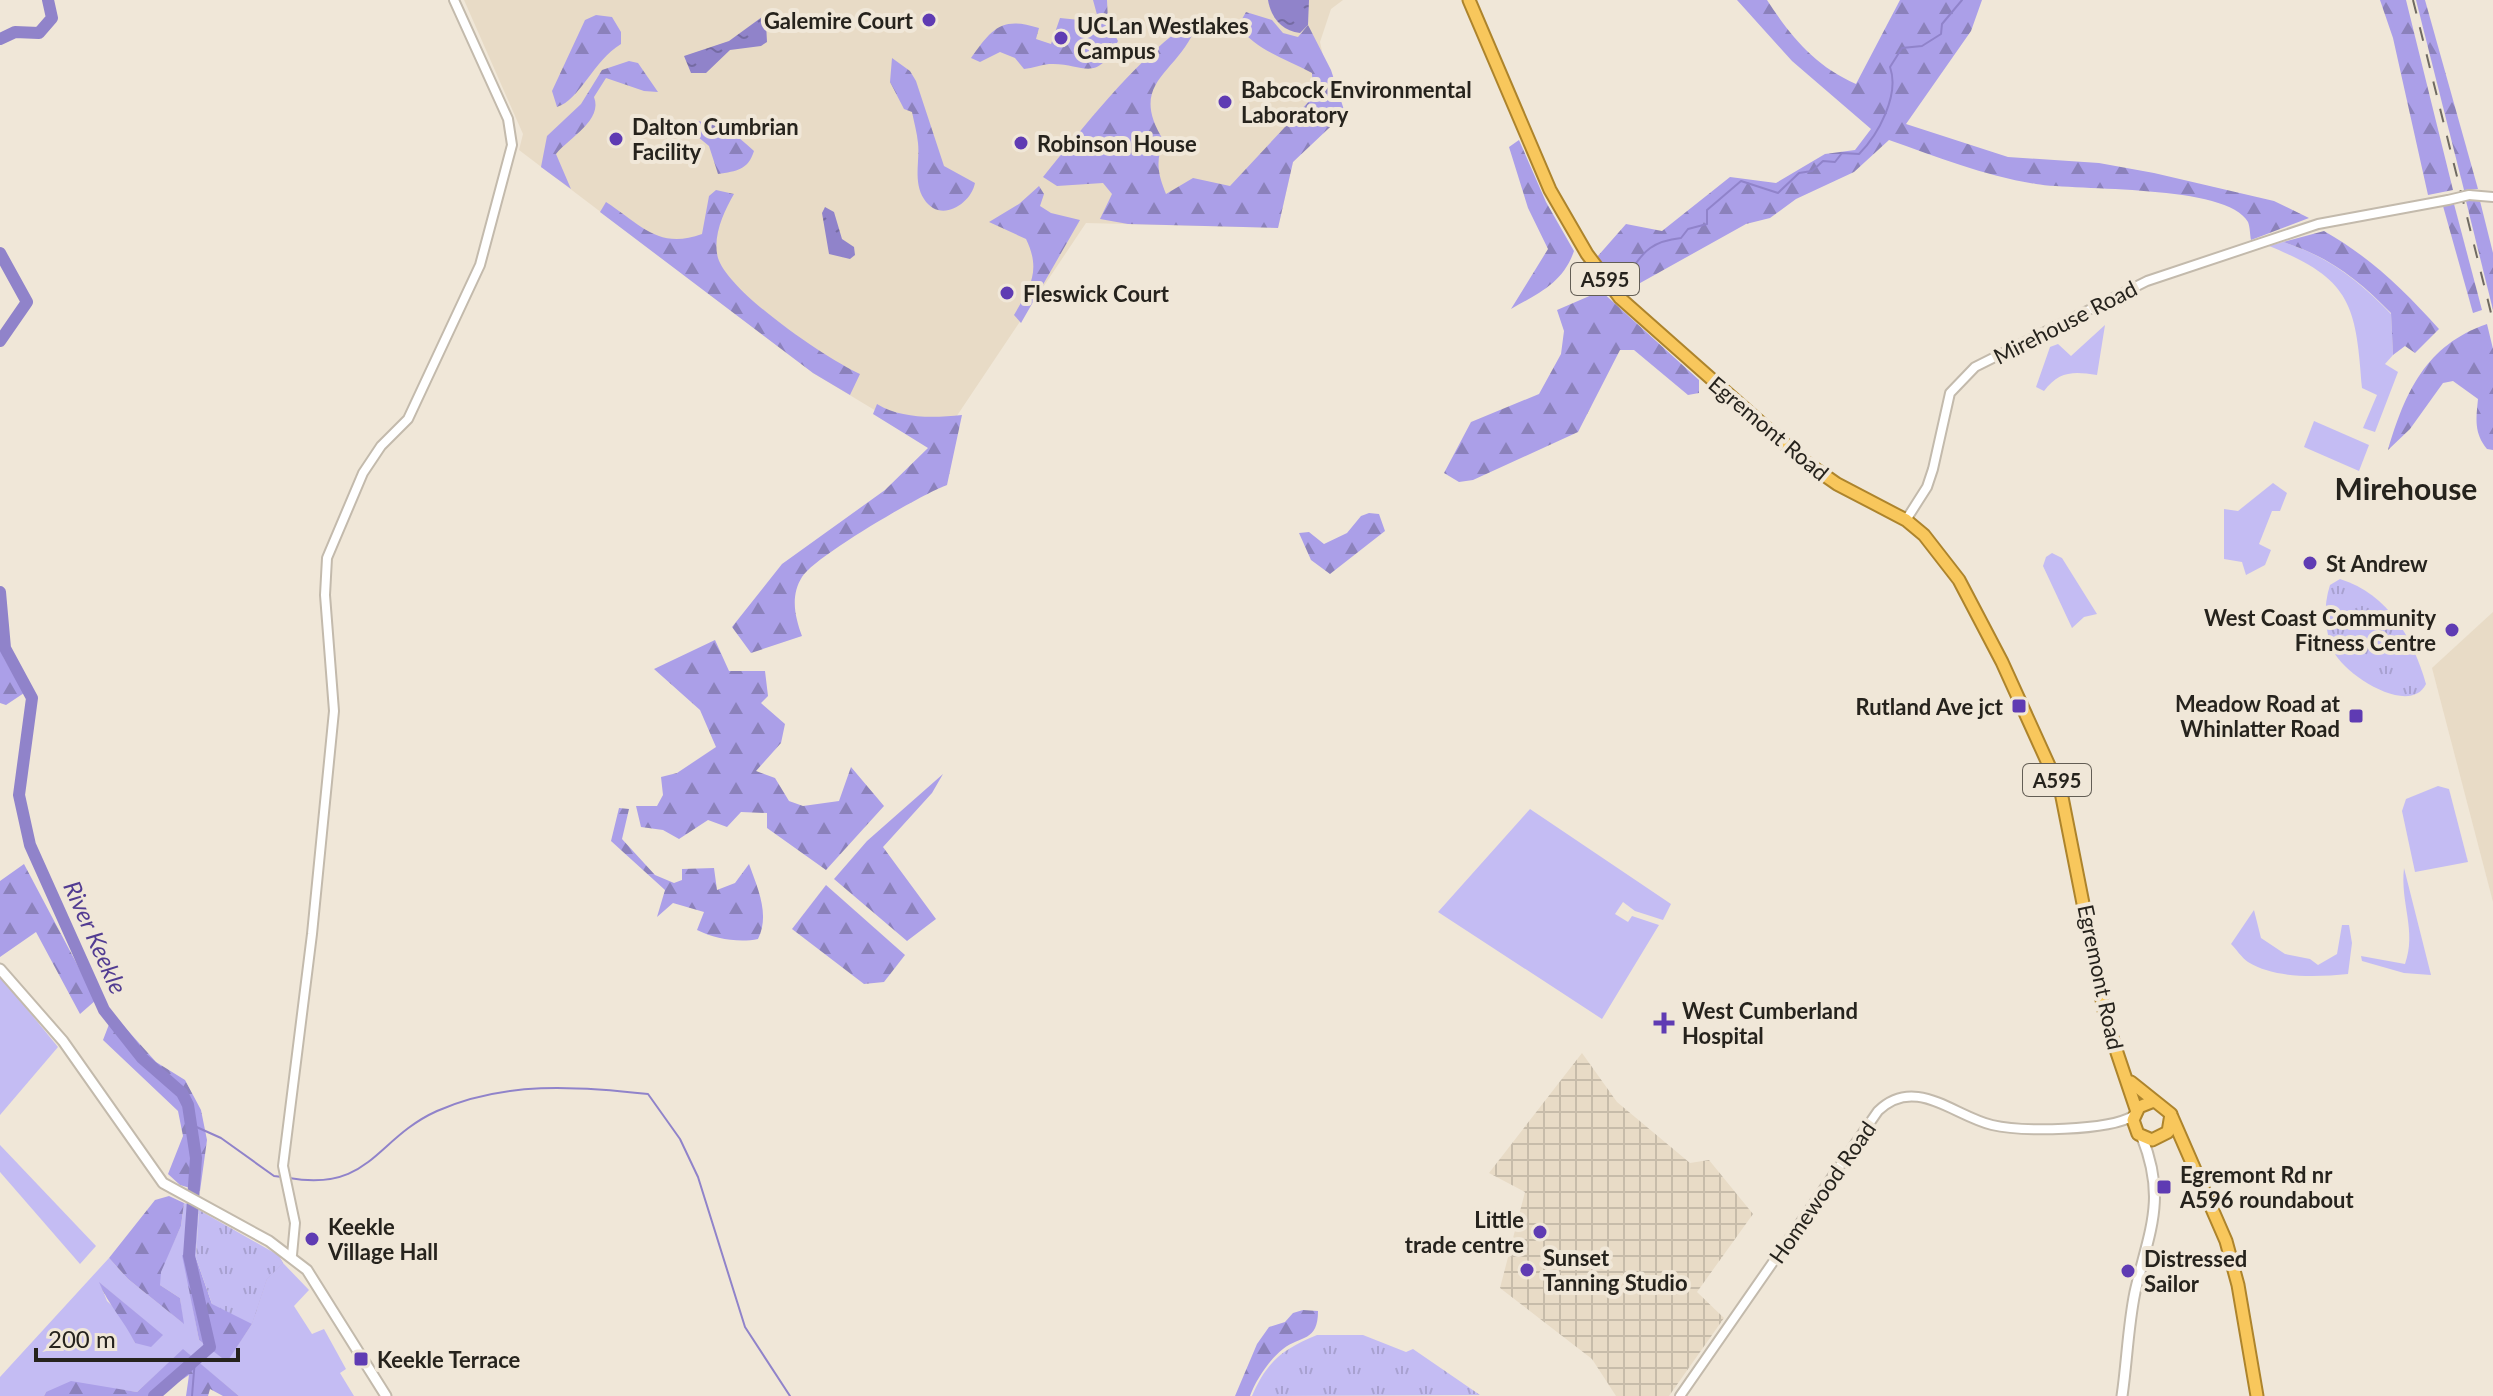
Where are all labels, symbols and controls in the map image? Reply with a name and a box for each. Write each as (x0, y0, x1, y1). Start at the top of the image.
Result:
place label: Galemire Court (764, 7, 914, 34)
marker: Galemire Court (920, 11, 938, 29)
place label: UCLan Westlakes Campus (1077, 12, 1249, 64)
marker: UCLan Westlakes Campus (1052, 29, 1070, 47)
place label: Babcock Environmental Laboratory (1241, 76, 1472, 128)
marker: Babcock Environmental Laboratory (1216, 93, 1234, 111)
place label: Dalton Cumbrian Facility (632, 113, 799, 165)
marker: Dalton Cumbrian Facility (607, 130, 625, 148)
place label: Robinson House (1037, 130, 1197, 157)
marker: Robinson House (1012, 134, 1030, 152)
road number: A595 (1571, 263, 1639, 295)
street label: Mirehouse Road (1989, 274, 2141, 370)
place label: Fleswick Court (1023, 280, 1170, 307)
marker: Fleswick Court (998, 284, 1016, 302)
street label: Egremont Road (1704, 370, 1834, 486)
district label: Mirehouse (2335, 470, 2477, 506)
place label: St Andrew (2326, 550, 2428, 577)
marker: St Andrew (2301, 554, 2319, 572)
place label: West Coast Community Fitness Centre (2204, 604, 2436, 656)
marker: West Coast Community Fitness Centre (2443, 621, 2461, 639)
place label: Meadow Road at Whinlatter Road (2175, 690, 2341, 742)
place label: Rutland Ave jct (1855, 693, 2004, 720)
marker: Rutland Ave jct (2010, 697, 2028, 715)
marker: Meadow Road at Whinlatter Road (2347, 707, 2365, 725)
road number: A595 (2023, 764, 2091, 796)
water label: River Keekle (58, 876, 134, 998)
street label: Egremont Road (2072, 902, 2130, 1052)
place label: West Cumberland Hospital (1682, 997, 1858, 1049)
marker: West Cumberland Hospital (1653, 1012, 1675, 1034)
street label: Homewood Road (1763, 1116, 1881, 1268)
place label: Egremont Rd nr A596 roundabout (2179, 1161, 2354, 1213)
marker: Egremont Rd nr A596 roundabout (2155, 1178, 2173, 1196)
place label: Little trade centre (1405, 1206, 1524, 1258)
place label: Keekle Village Hall (327, 1213, 438, 1265)
marker: Little trade centre (1531, 1223, 1549, 1241)
marker: Keekle Village Hall (303, 1230, 321, 1248)
place label: Sunset Tanning Studio (1543, 1244, 1688, 1296)
place label: Distressed Sailor (2144, 1245, 2247, 1297)
marker: Sunset Tanning Studio (1518, 1261, 1536, 1279)
marker: Distressed Sailor (2119, 1262, 2137, 1280)
scale bar (36, 1312, 238, 1362)
text: 200 m (48, 1324, 116, 1353)
place label: Keekle Terrace (377, 1346, 521, 1373)
marker: Keekle Terrace (352, 1350, 370, 1368)

